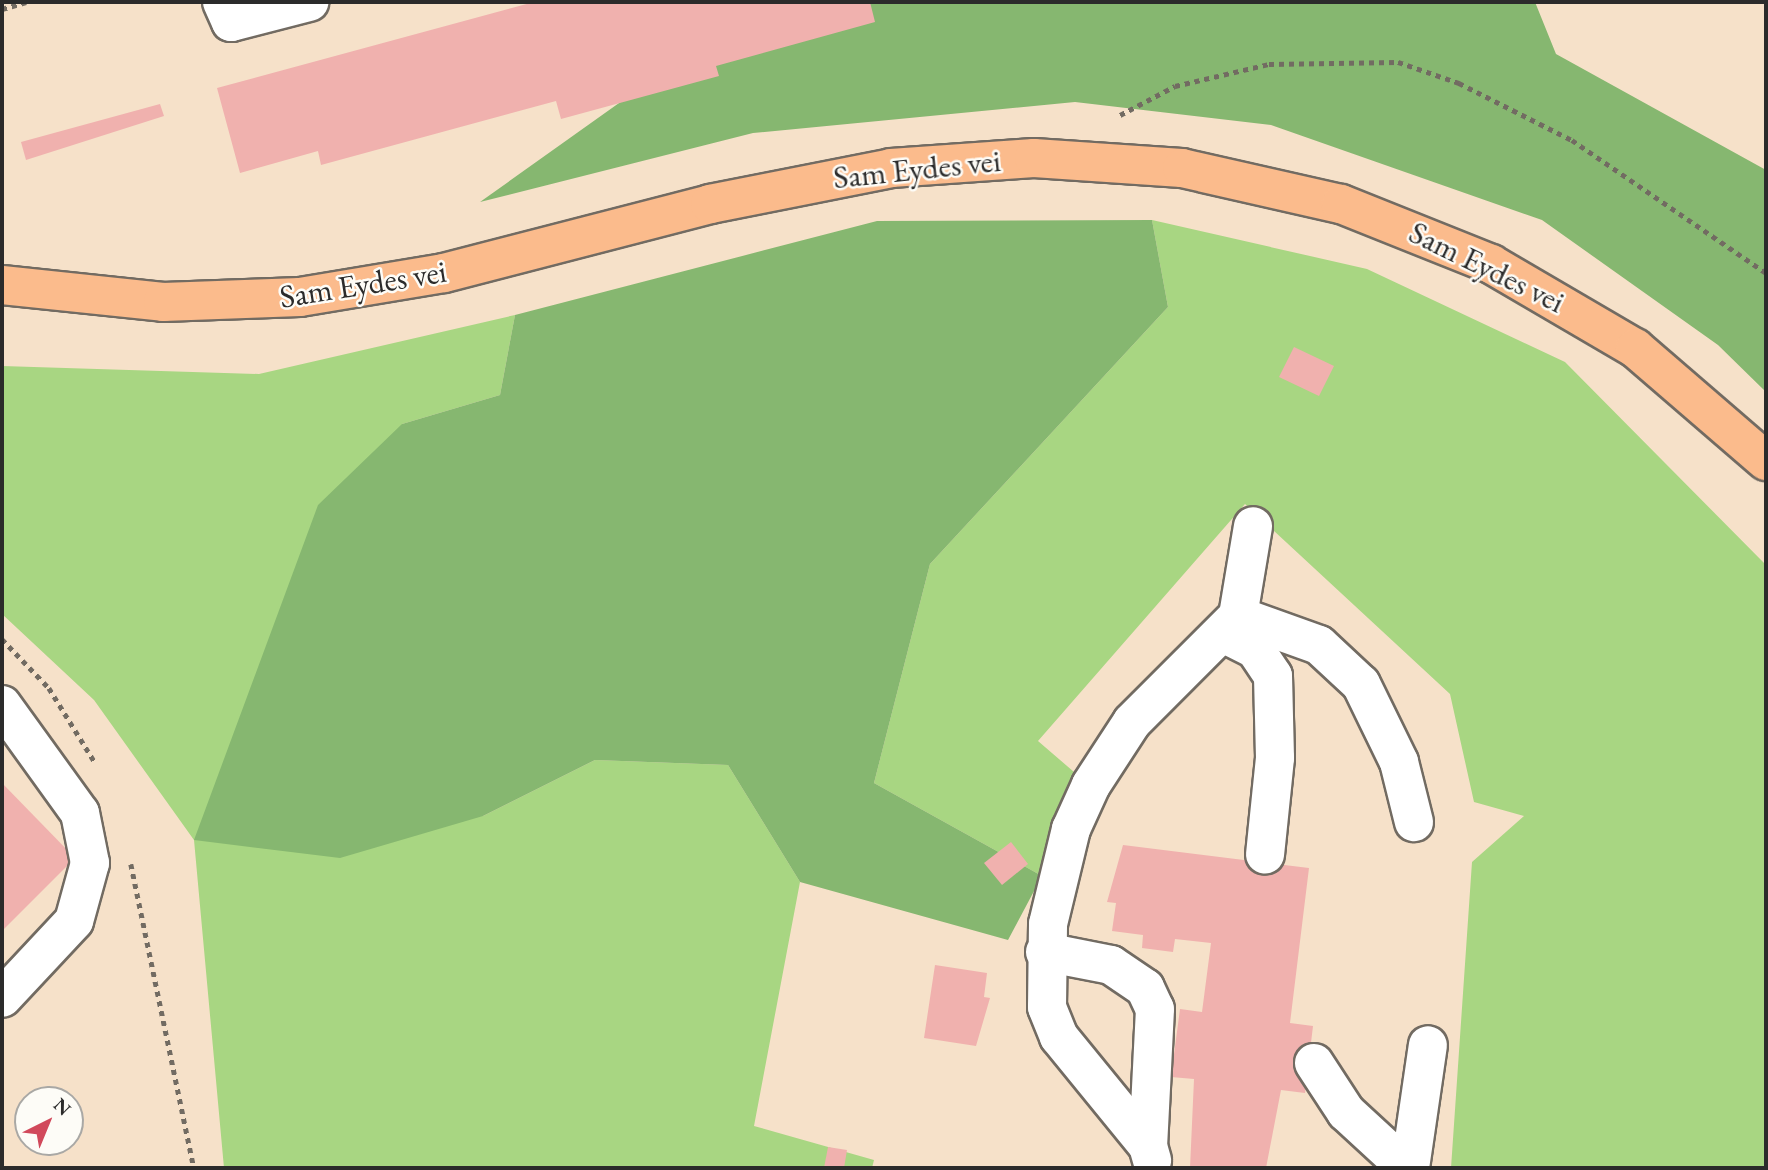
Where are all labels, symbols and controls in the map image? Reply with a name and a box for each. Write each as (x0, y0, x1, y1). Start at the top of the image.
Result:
street label: Sam Eydes vei (831, 141, 1003, 197)
street label: Sam Eydes vei (1403, 213, 1571, 321)
street label: Sam Eydes vei (277, 252, 449, 316)
north arrow (14, 1086, 84, 1156)
text: N (48, 1092, 76, 1121)

